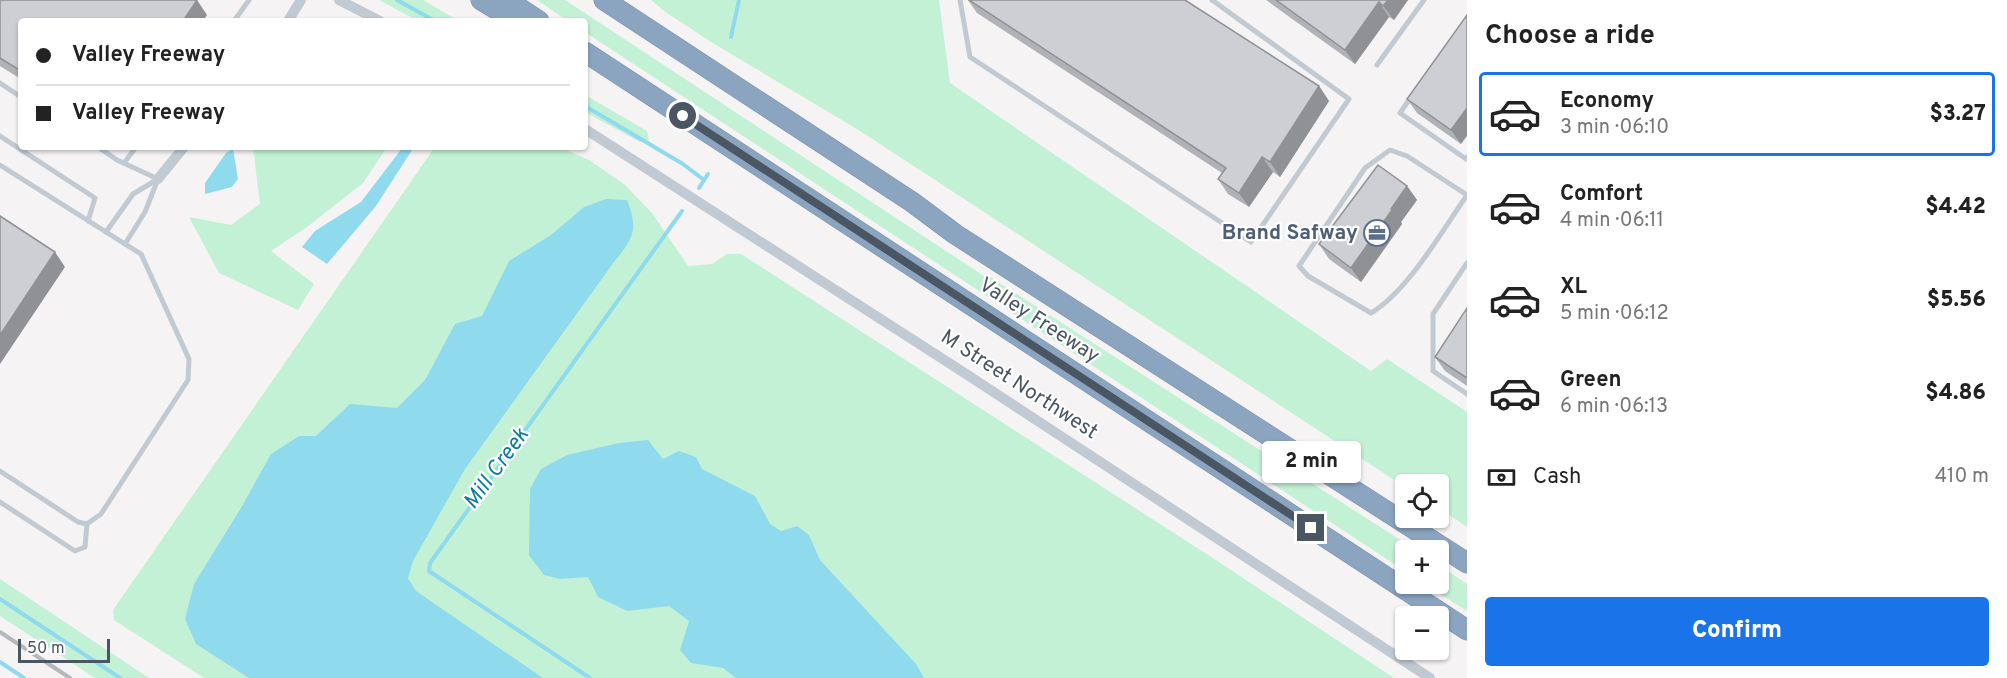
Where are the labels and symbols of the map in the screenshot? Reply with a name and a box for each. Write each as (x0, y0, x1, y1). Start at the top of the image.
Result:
route start (669, 102, 696, 129)
office icon: Brand Safway (1362, 218, 1392, 248)
place label: Brand Safway (1222, 220, 1358, 247)
street label: Valley Freeway (973, 272, 1105, 370)
street label: M Street Northwest (935, 324, 1103, 446)
water label: Mill Creek (458, 422, 536, 515)
callout: 2 min (1262, 441, 1360, 483)
route end (1297, 514, 1324, 541)
scale bar (18, 636, 110, 664)

